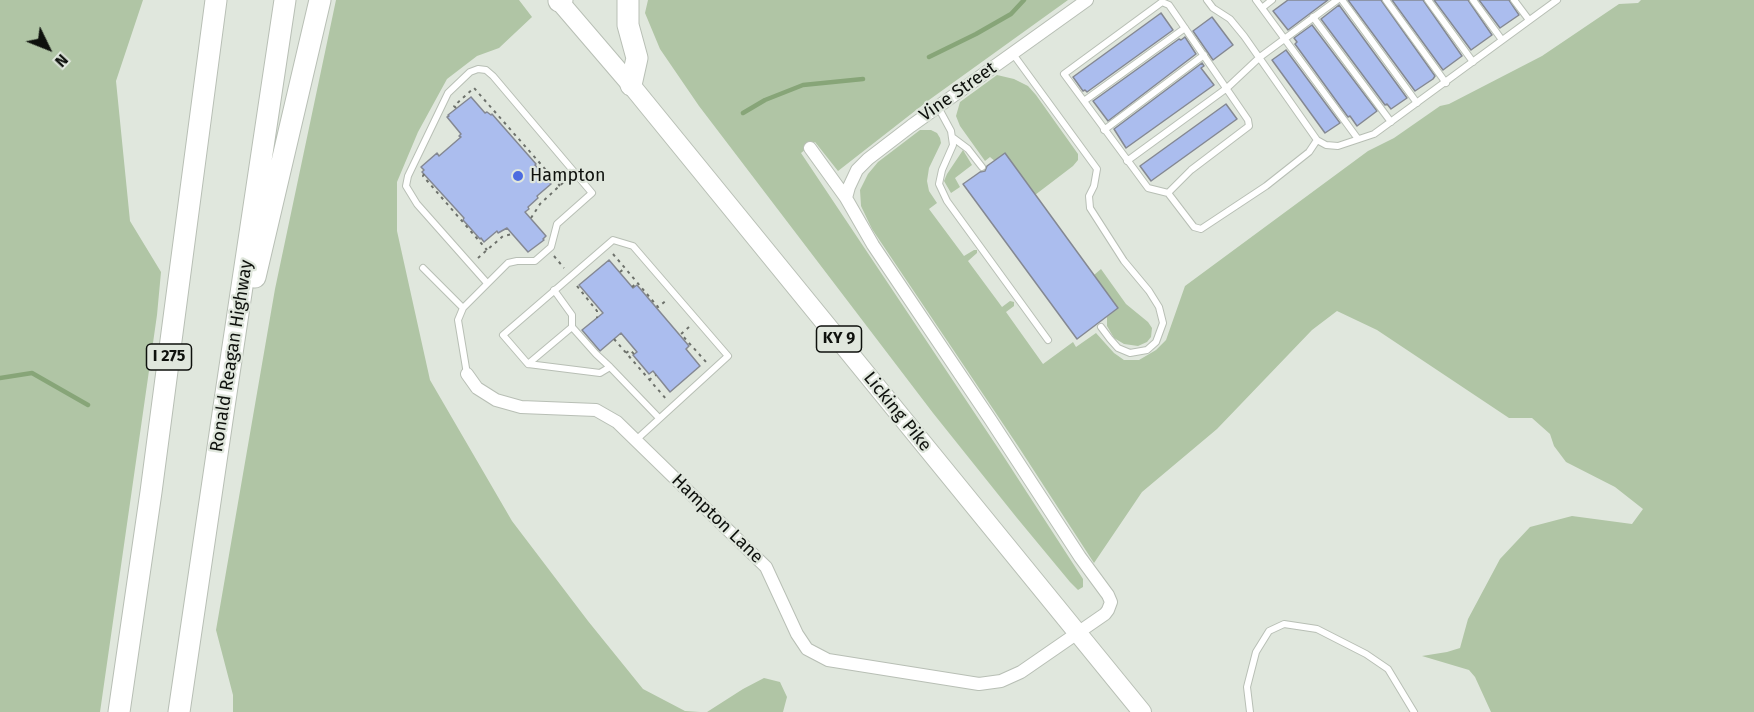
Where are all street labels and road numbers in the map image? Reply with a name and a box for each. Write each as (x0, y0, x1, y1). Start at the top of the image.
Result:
street label: Vine Street (915, 58, 1001, 126)
street label: Ronald Reagan Highway (206, 258, 258, 454)
road number: KY 9 (816, 326, 862, 352)
road number: I 275 (146, 344, 192, 370)
street label: Licking Pike (858, 368, 936, 456)
street label: Hampton Lane (667, 470, 767, 568)

